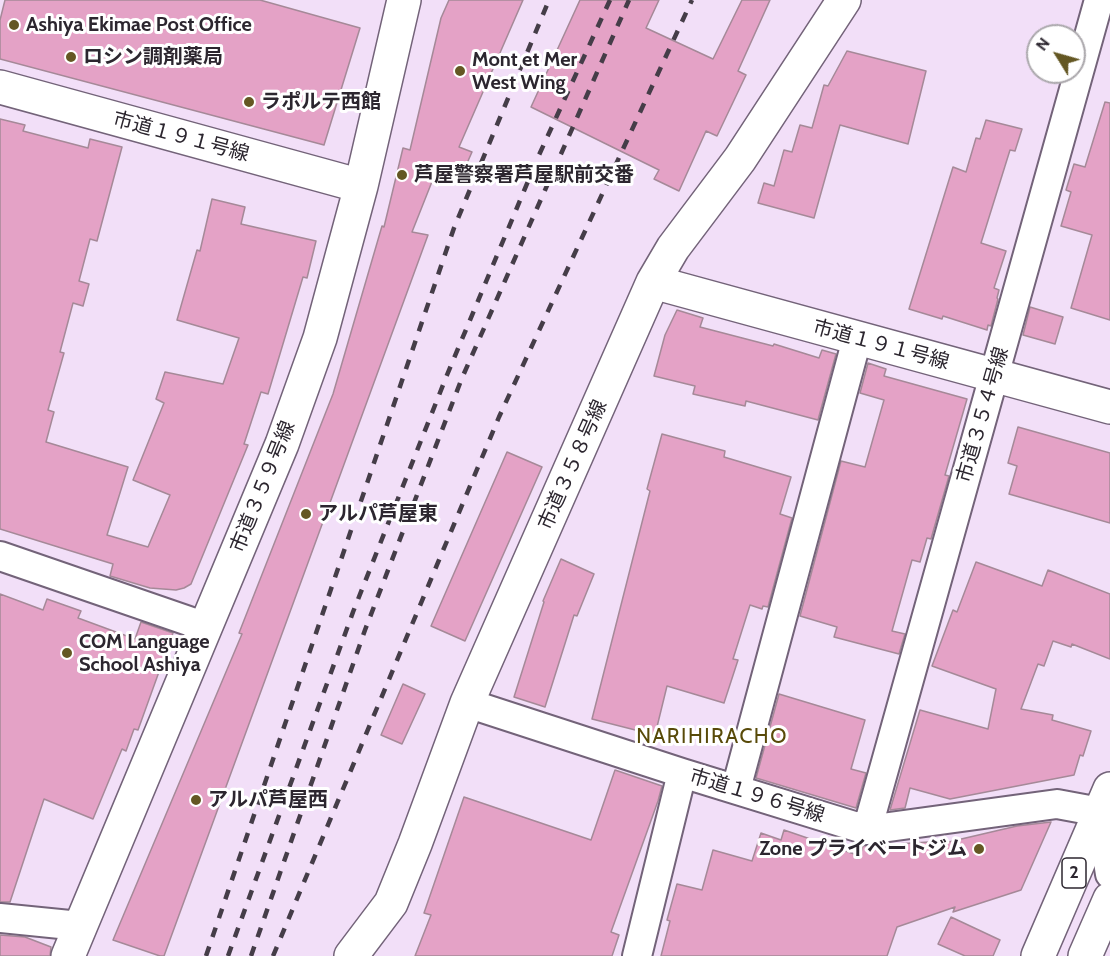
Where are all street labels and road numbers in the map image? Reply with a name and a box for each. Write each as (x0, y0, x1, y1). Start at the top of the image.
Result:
street label: 市道１９１号線 (110, 107, 252, 167)
street label: 市道１９１号線 (810, 315, 952, 375)
street label: 市道３５４号線 (952, 344, 1014, 486)
street label: 市道３５８号線 (534, 396, 612, 534)
street label: 市道３５９号線 (226, 418, 300, 556)
street label: 市道１９６号線 (687, 764, 827, 828)
road number: 2 (1062, 858, 1086, 888)

